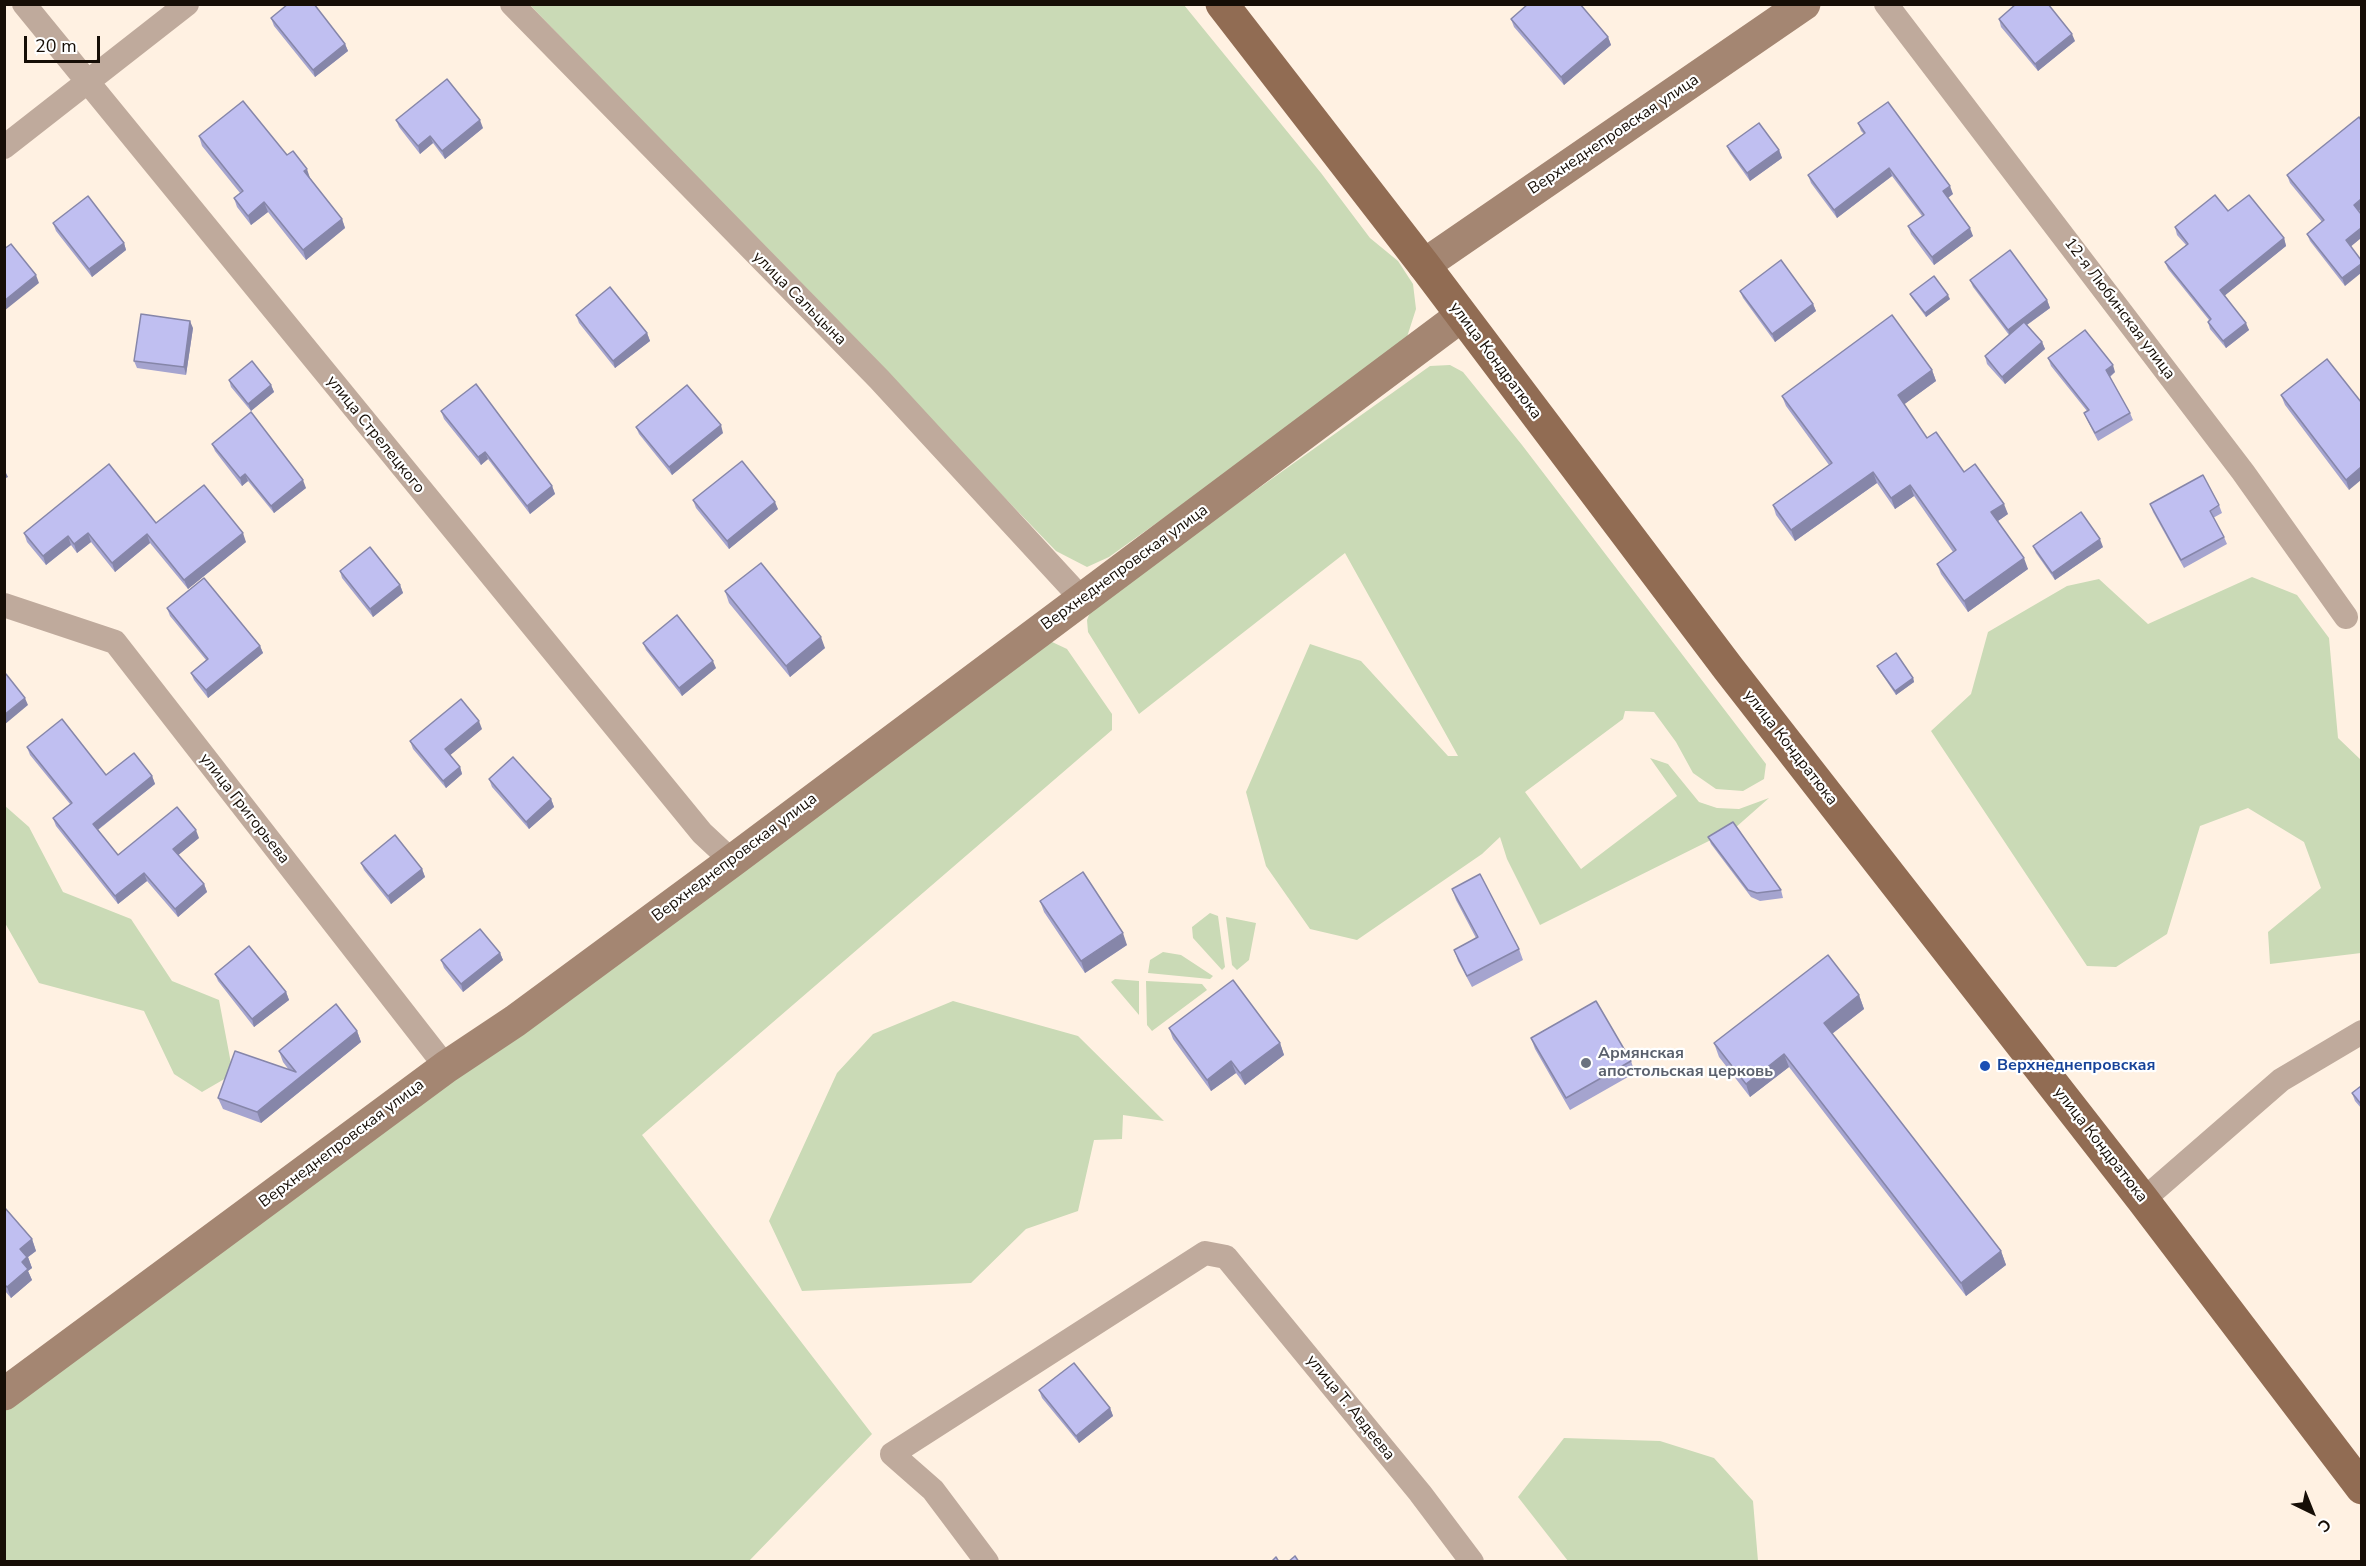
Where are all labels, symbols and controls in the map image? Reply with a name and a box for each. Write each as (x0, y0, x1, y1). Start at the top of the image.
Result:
scale bar (27, 24, 104, 62)
text: 20 m (35, 34, 77, 58)
street label: Верхнеднепровская улица (1525, 71, 1703, 199)
street label: 12-я Любинская улица (2059, 234, 2179, 384)
street label: улица Сальцына (748, 248, 850, 350)
street label: улица Кондратюка (1445, 299, 1545, 423)
street label: улица Стрелецкого (322, 372, 428, 498)
street label: Верхнеднепровская улица (1038, 501, 1212, 635)
street label: улица Кондратюка (1739, 686, 1841, 810)
street label: улица Григорьева (195, 750, 293, 868)
street label: Верхнеднепровская улица (649, 790, 821, 926)
place label: Армянская апостольская церковь (1598, 1044, 1773, 1082)
marker: Армянская апостольская церковь (1579, 1056, 1593, 1070)
place label: Верхнеднепровская (1997, 1056, 2155, 1076)
marker: Верхнеднепровская (1978, 1059, 1992, 1073)
street label: Верхнеднепровская улица (256, 1076, 428, 1212)
street label: улица Кондратюка (2049, 1083, 2151, 1207)
street label: улица Т. Авдеева (1302, 1351, 1398, 1465)
north arrow (2282, 1482, 2342, 1542)
text: С (2313, 1513, 2336, 1537)

